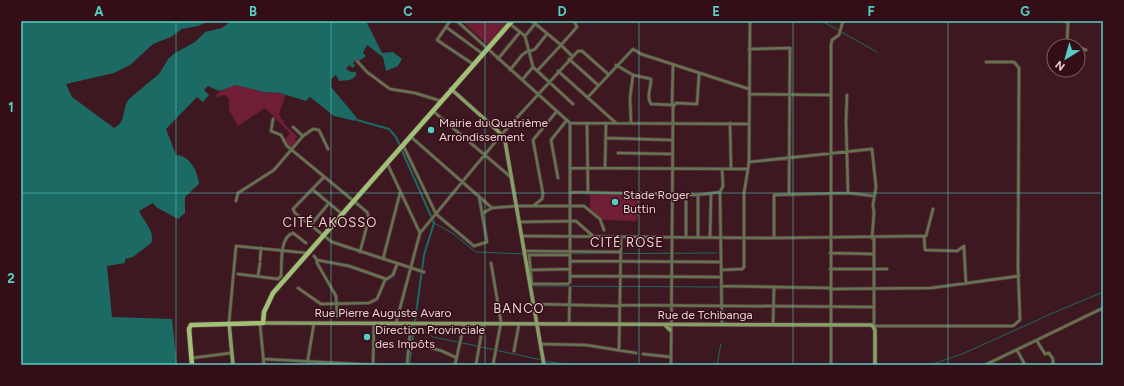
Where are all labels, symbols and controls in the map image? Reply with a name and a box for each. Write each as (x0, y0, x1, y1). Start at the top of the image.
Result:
text: A (94, 4, 104, 19)
text: B (249, 4, 257, 19)
text: C (403, 4, 413, 19)
text: D (557, 4, 567, 19)
text: E (712, 4, 720, 19)
text: F (867, 4, 875, 19)
text: G (1020, 4, 1030, 19)
north arrow (1046, 38, 1086, 78)
text: N (1053, 58, 1068, 73)
text: 1 (8, 100, 14, 115)
place label: Mairie du Quatrième Arrondissement (439, 116, 548, 144)
marker: Mairie du Quatrième Arrondissement (426, 125, 436, 135)
place label: Stade Roger Buttin (623, 188, 690, 216)
marker: Stade Roger Buttin (610, 197, 620, 207)
district label: CITÉ AKOSSO (283, 215, 377, 230)
district label: CITÉ ROSE (590, 235, 664, 250)
text: 2 (7, 271, 15, 286)
district label: BANCO (493, 301, 545, 316)
street label: Rue Pierre Auguste Avaro (314, 306, 452, 320)
street label: Rue de Tchibanga (657, 308, 753, 322)
place label: Direction Provinciale des Impôts (375, 323, 486, 351)
marker: Direction Provinciale des Impôts (362, 332, 372, 342)

